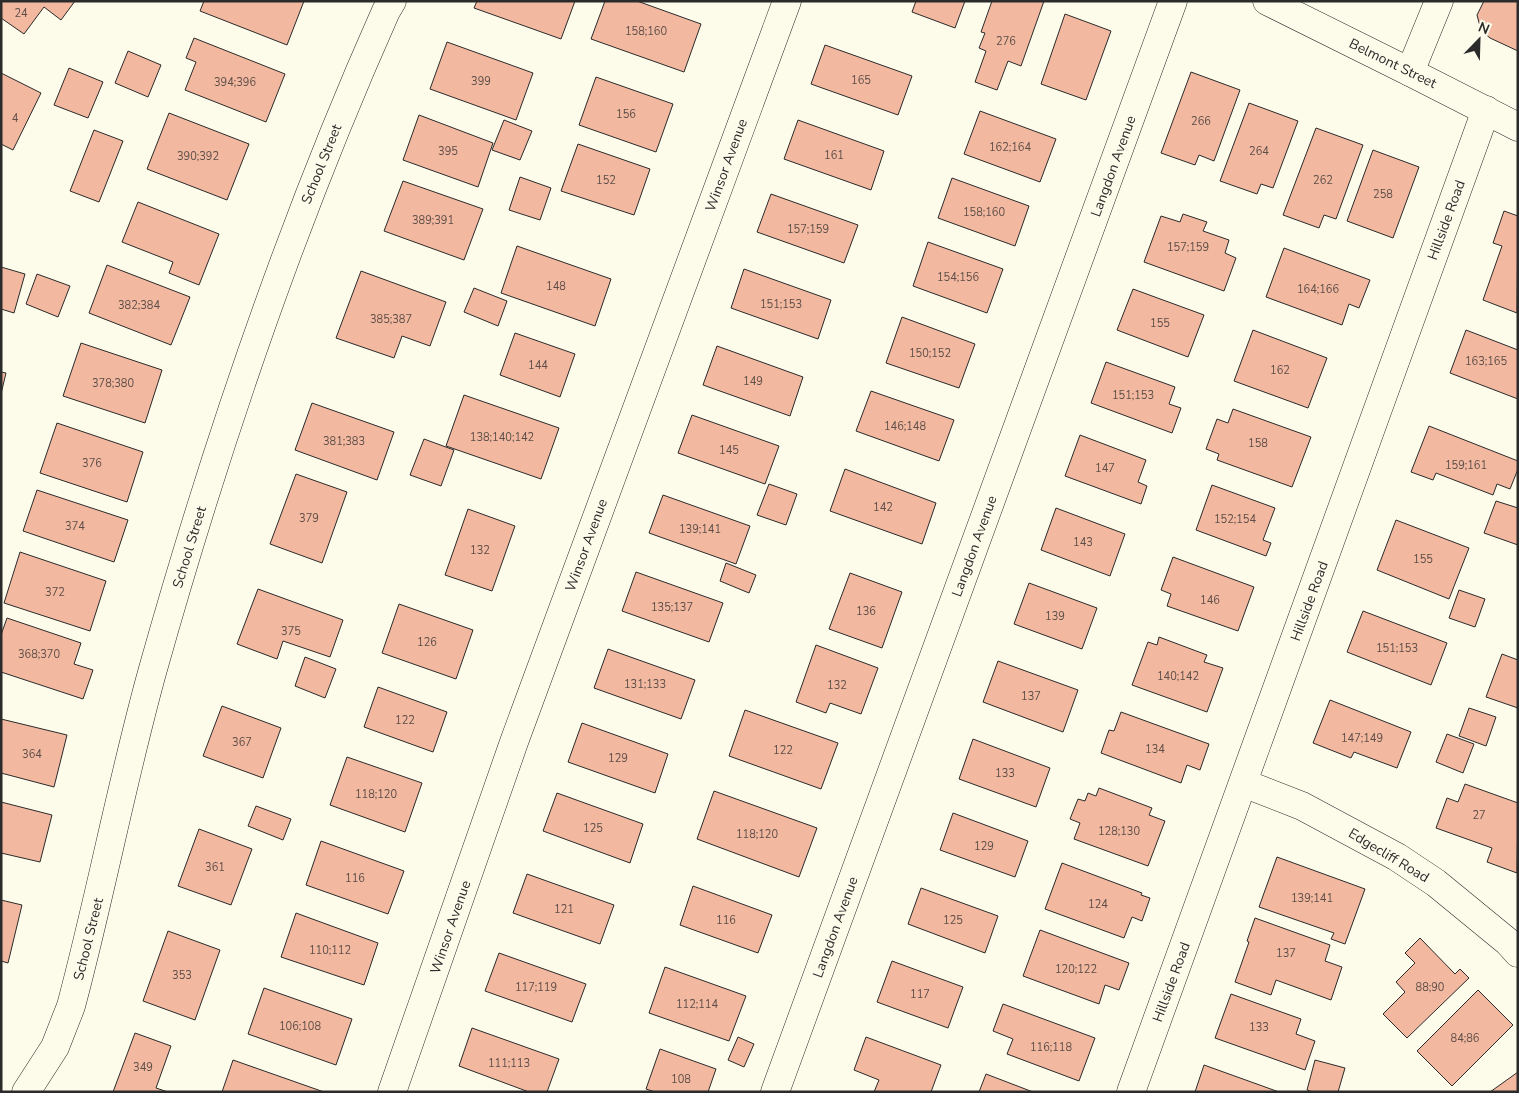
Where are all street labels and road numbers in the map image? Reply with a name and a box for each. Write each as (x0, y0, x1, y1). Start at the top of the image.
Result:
street label: Belmont Street (1346, 34, 1440, 93)
street label: Langdon Avenue (1086, 113, 1141, 219)
street label: Winsor Avenue (701, 116, 752, 214)
street label: School Street (297, 121, 346, 207)
street label: Hillside Road (1423, 178, 1470, 263)
street label: Langdon Avenue (947, 493, 1002, 599)
street label: Winsor Avenue (561, 496, 612, 594)
street label: School Street (168, 504, 211, 590)
street label: Hillside Road (1286, 559, 1333, 644)
street label: Edgecliff Road (1345, 824, 1433, 887)
street label: Langdon Avenue (808, 874, 863, 980)
street label: Winsor Avenue (426, 878, 475, 976)
street label: School Street (69, 896, 108, 982)
street label: Hillside Road (1148, 940, 1195, 1025)

